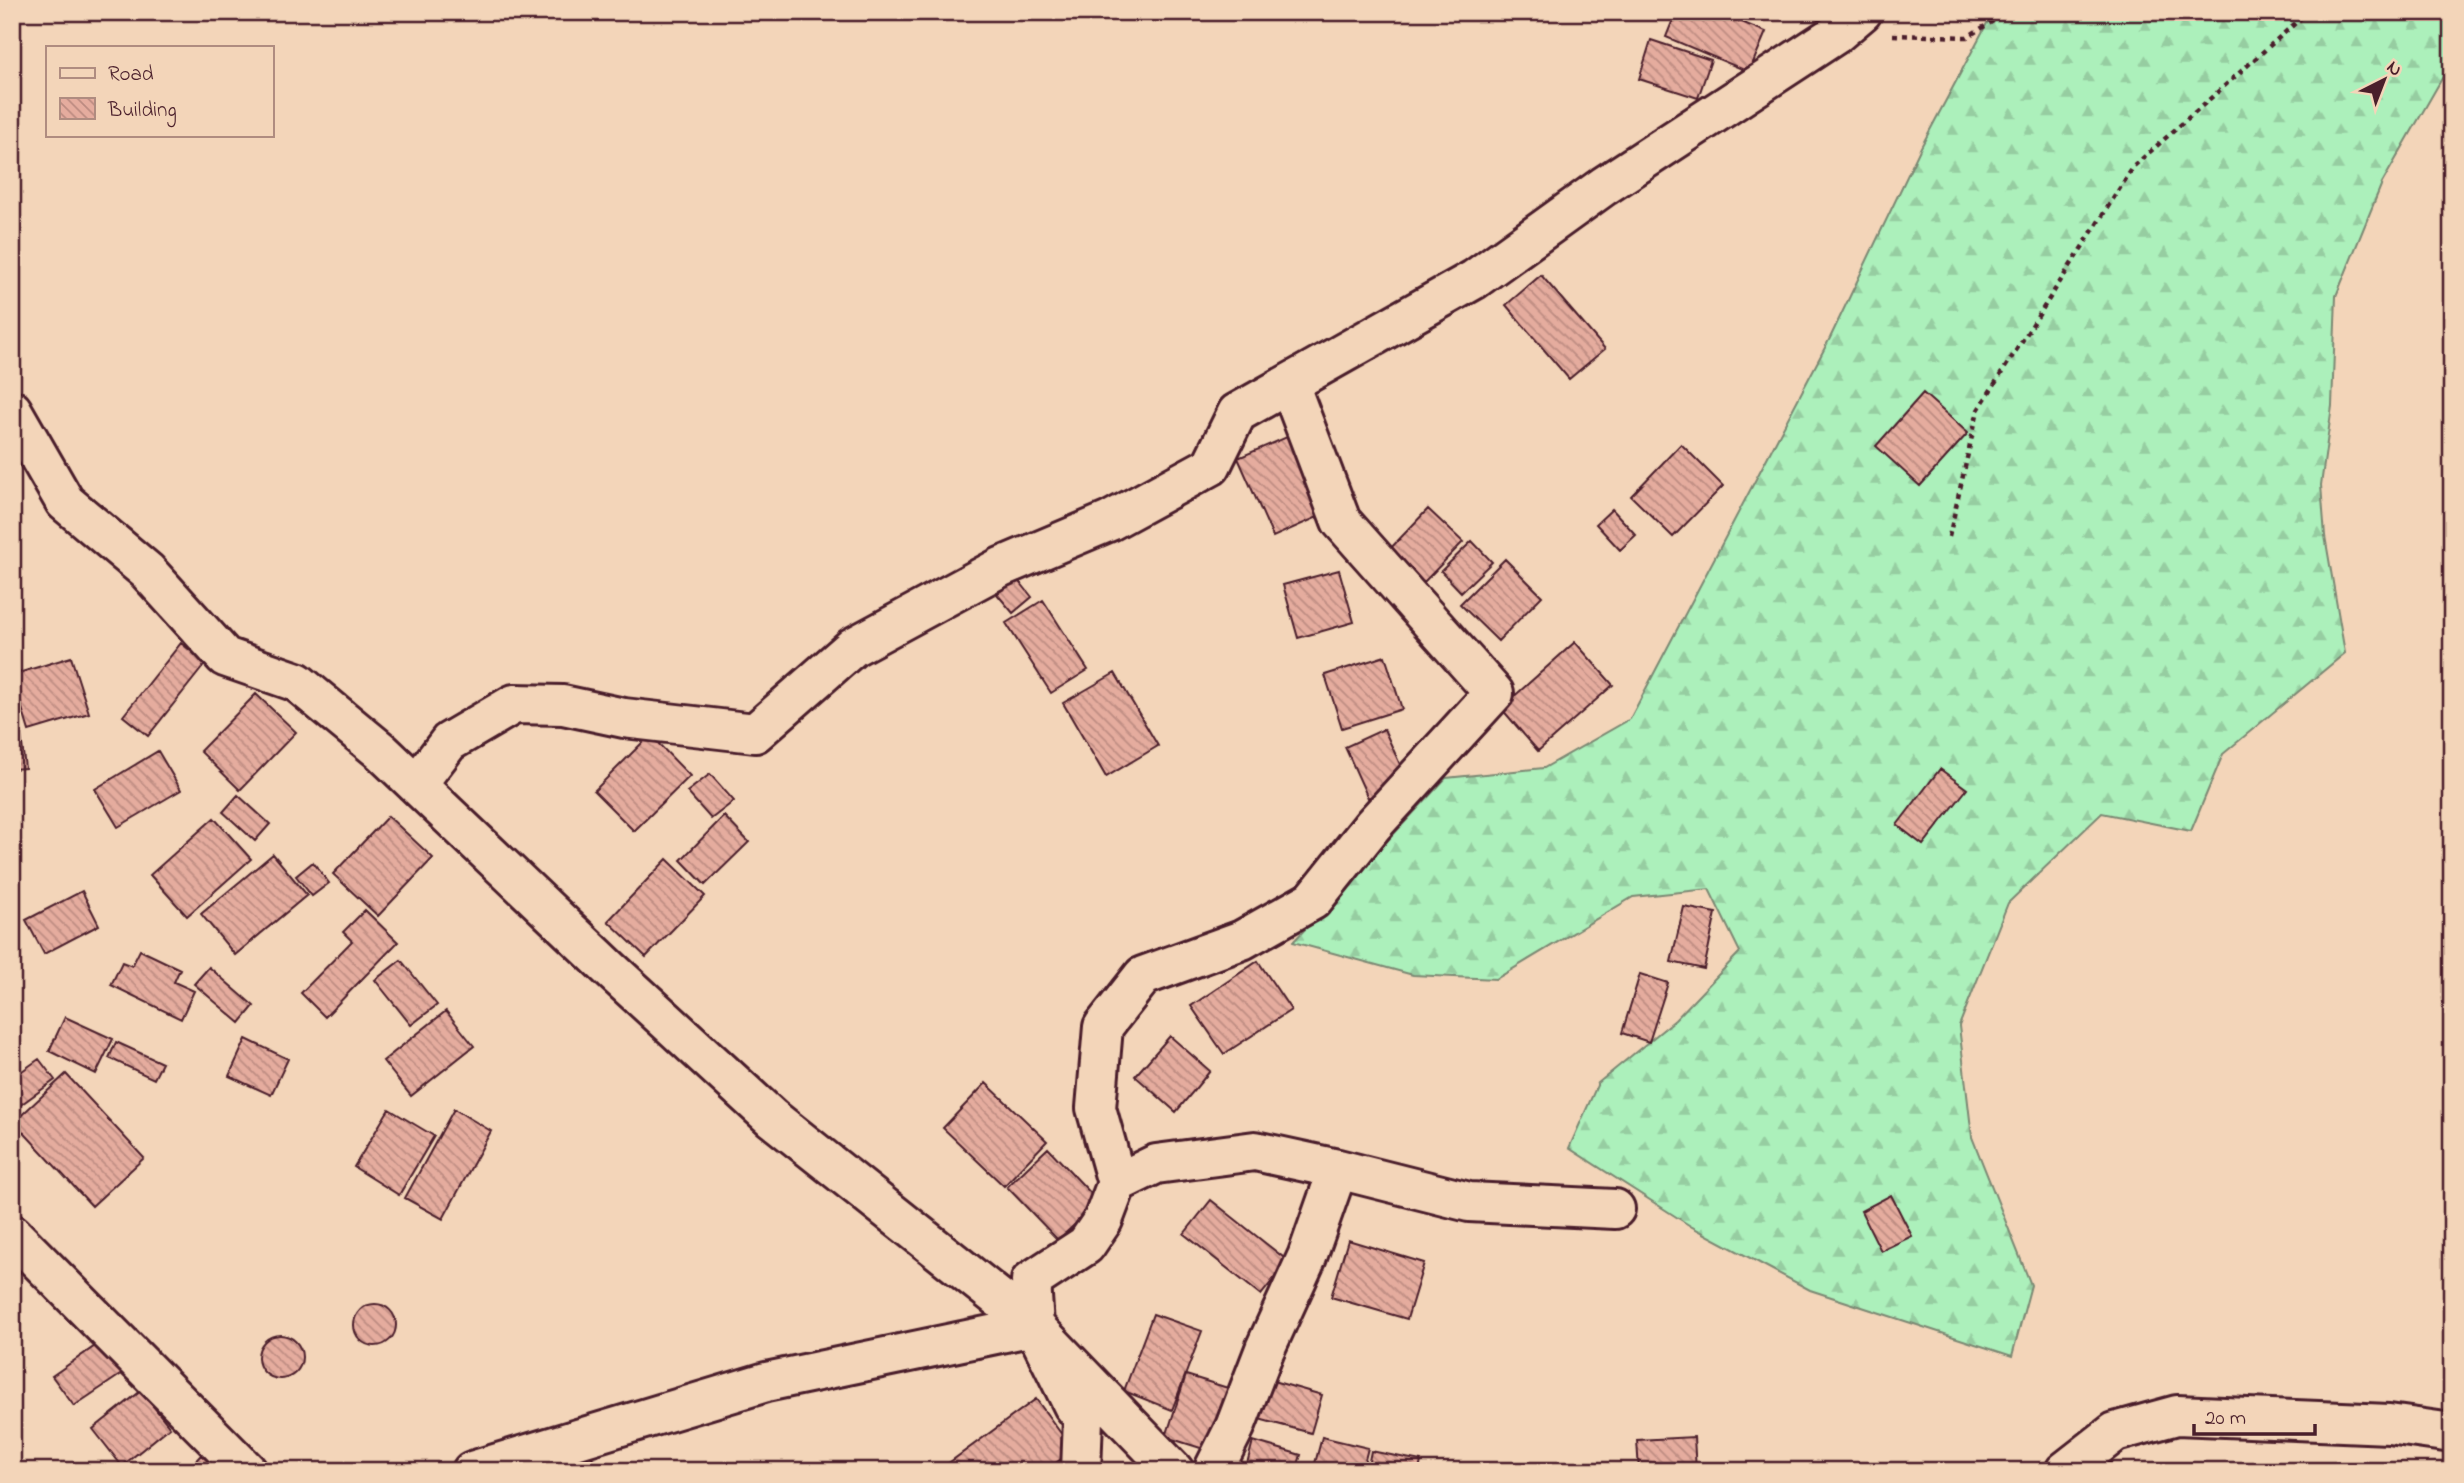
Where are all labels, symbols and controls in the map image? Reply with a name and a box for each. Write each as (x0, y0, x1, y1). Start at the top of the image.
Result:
legend (46, 46, 273, 136)
north arrow (2348, 46, 2418, 116)
text: N (2380, 55, 2408, 84)
text: Road (108, 60, 154, 90)
text: Building (107, 96, 177, 128)
scale bar (2194, 1392, 2315, 1436)
text: 20 m (2205, 1404, 2246, 1434)

